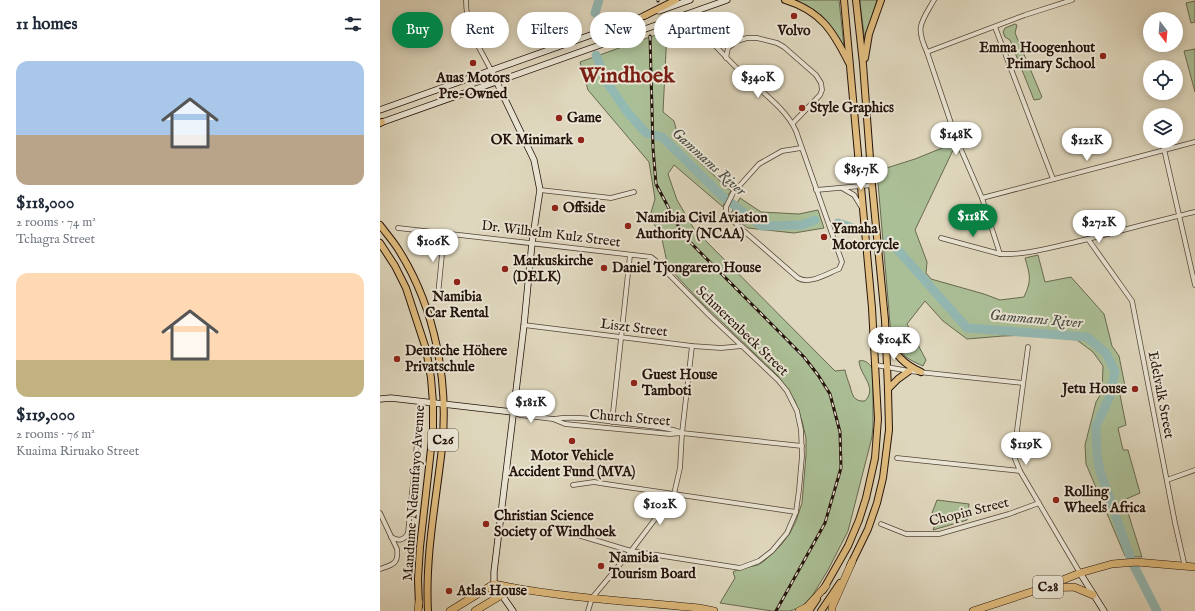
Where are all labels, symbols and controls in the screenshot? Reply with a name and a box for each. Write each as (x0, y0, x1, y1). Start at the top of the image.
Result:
marker: Volvo (789, 11, 799, 21)
chip: Buy (392, 12, 443, 48)
chip: Rent (451, 12, 509, 48)
chip: Filters (517, 12, 582, 48)
chip: New (590, 12, 646, 48)
chip: Apartment (654, 12, 744, 48)
north arrow (1143, 12, 1183, 52)
map controls (1143, 12, 1183, 148)
icon: filters (342, 13, 364, 35)
text: 11 homes (16, 14, 77, 35)
place label: Volvo (776, 22, 811, 40)
place label: Emma Hoogenhout Primary School (979, 39, 1096, 73)
marker: Emma Hoogenhout Primary School (1098, 51, 1108, 61)
marker: Auas Motors Pre-Owned (468, 58, 478, 68)
button: locate (1143, 60, 1183, 100)
district label: Windhoek (578, 62, 676, 90)
pin: $340K (730, 65, 786, 99)
place label: Auas Motors Pre-Owned (435, 69, 510, 103)
text: $340K (741, 69, 775, 86)
icon: home (154, 87, 226, 159)
place label: Style Graphics (810, 99, 894, 117)
marker: Style Graphics (797, 103, 807, 113)
button: layers (1143, 108, 1183, 148)
place label: Game (567, 109, 602, 127)
marker: Game (554, 113, 564, 123)
pin: $148K (928, 122, 984, 156)
water label: Gammams River (668, 124, 751, 201)
text: $148K (940, 126, 972, 143)
pin: $121K (1059, 128, 1115, 162)
place label: OK Minimark (491, 131, 574, 149)
text: $121K (1071, 132, 1103, 149)
marker: OK Minimark (576, 135, 586, 145)
pin: $85.7K (828, 157, 894, 191)
text: $85.7K (844, 161, 878, 178)
text: $118,000 (16, 193, 74, 214)
place label: Offside (563, 199, 606, 217)
marker: Offside (550, 203, 560, 213)
pin: $118K (945, 204, 1001, 238)
text: $118K (957, 208, 989, 225)
place label: Namibia Civil Aviation Authority (NCAA) (635, 209, 768, 243)
pin: $272K (1071, 210, 1127, 244)
text: 2 rooms · 74 m² (16, 214, 96, 231)
text: $272K (1082, 214, 1116, 231)
street label: Dr. Wilhelm Kulz Street (480, 217, 622, 252)
place label: Yamaha Motorcycle (832, 220, 899, 254)
marker: Namibia Civil Aviation Authority (NCAA) (623, 221, 633, 231)
pin: $106K (405, 229, 461, 263)
text: Tchagra Street (16, 231, 95, 248)
marker: Yamaha Motorcycle (819, 232, 829, 242)
text: $106K (416, 233, 450, 250)
place label: Markuskirche (DELK) (513, 252, 594, 286)
place label: Daniel Tjongarero House (612, 259, 762, 277)
marker: Daniel Tjongarero House (599, 263, 609, 273)
marker: Markuskirche (DELK) (500, 264, 510, 274)
marker: Namibia Car Rental (452, 277, 462, 287)
street label: Schmerenbeck Street (692, 282, 792, 380)
place label: Namibia Car Rental (425, 288, 490, 322)
icon: home (154, 299, 226, 371)
water label: Gammams River (989, 305, 1084, 333)
street label: Liszt Street (599, 315, 669, 341)
pin: $104K (866, 327, 922, 361)
text: $104K (877, 331, 911, 348)
place label: Deutsche Höhere Privatschule (405, 342, 508, 376)
street label: Edelvalk Street (1144, 350, 1178, 440)
marker: Deutsche Höhere Privatschule (392, 354, 402, 364)
place label: Guest House Tamboti (641, 366, 718, 400)
marker: Guest House Tamboti (629, 378, 639, 388)
place label: Jetu House (1060, 380, 1128, 398)
marker: Jetu House (1130, 384, 1140, 394)
pin: $181K (503, 390, 559, 424)
text: $181K (515, 394, 547, 411)
street label: Mandume Ndemufayo Avenue (399, 404, 429, 582)
text: $119,000 (16, 405, 75, 426)
street label: Church Street (589, 406, 671, 431)
text: 2 rooms · 76 m² (16, 426, 95, 443)
road number: C26 (428, 429, 458, 451)
pin: $119K (998, 432, 1054, 466)
marker: Motor Vehicle Accident Fund (MVA) (567, 436, 577, 446)
text: $119K (1010, 436, 1042, 453)
text: Kuaima Riruako Street (16, 443, 139, 460)
place label: Motor Vehicle Accident Fund (MVA) (508, 447, 636, 481)
place label: Rolling Wheels Africa (1063, 483, 1146, 517)
pin: $102K (632, 492, 688, 526)
street label: Chopin Street (927, 493, 1011, 531)
marker: Rolling Wheels Africa (1051, 495, 1061, 505)
text: $102K (643, 496, 677, 513)
place label: Christian Science Society of Windhoek (494, 507, 617, 541)
marker: Christian Science Society of Windhoek (481, 519, 491, 529)
place label: Namibia Tourism Board (608, 549, 696, 583)
marker: Namibia Tourism Board (596, 561, 606, 571)
road number: C28 (1033, 576, 1063, 598)
place label: Atlas House (456, 582, 528, 600)
marker: Atlas House (444, 586, 454, 596)

